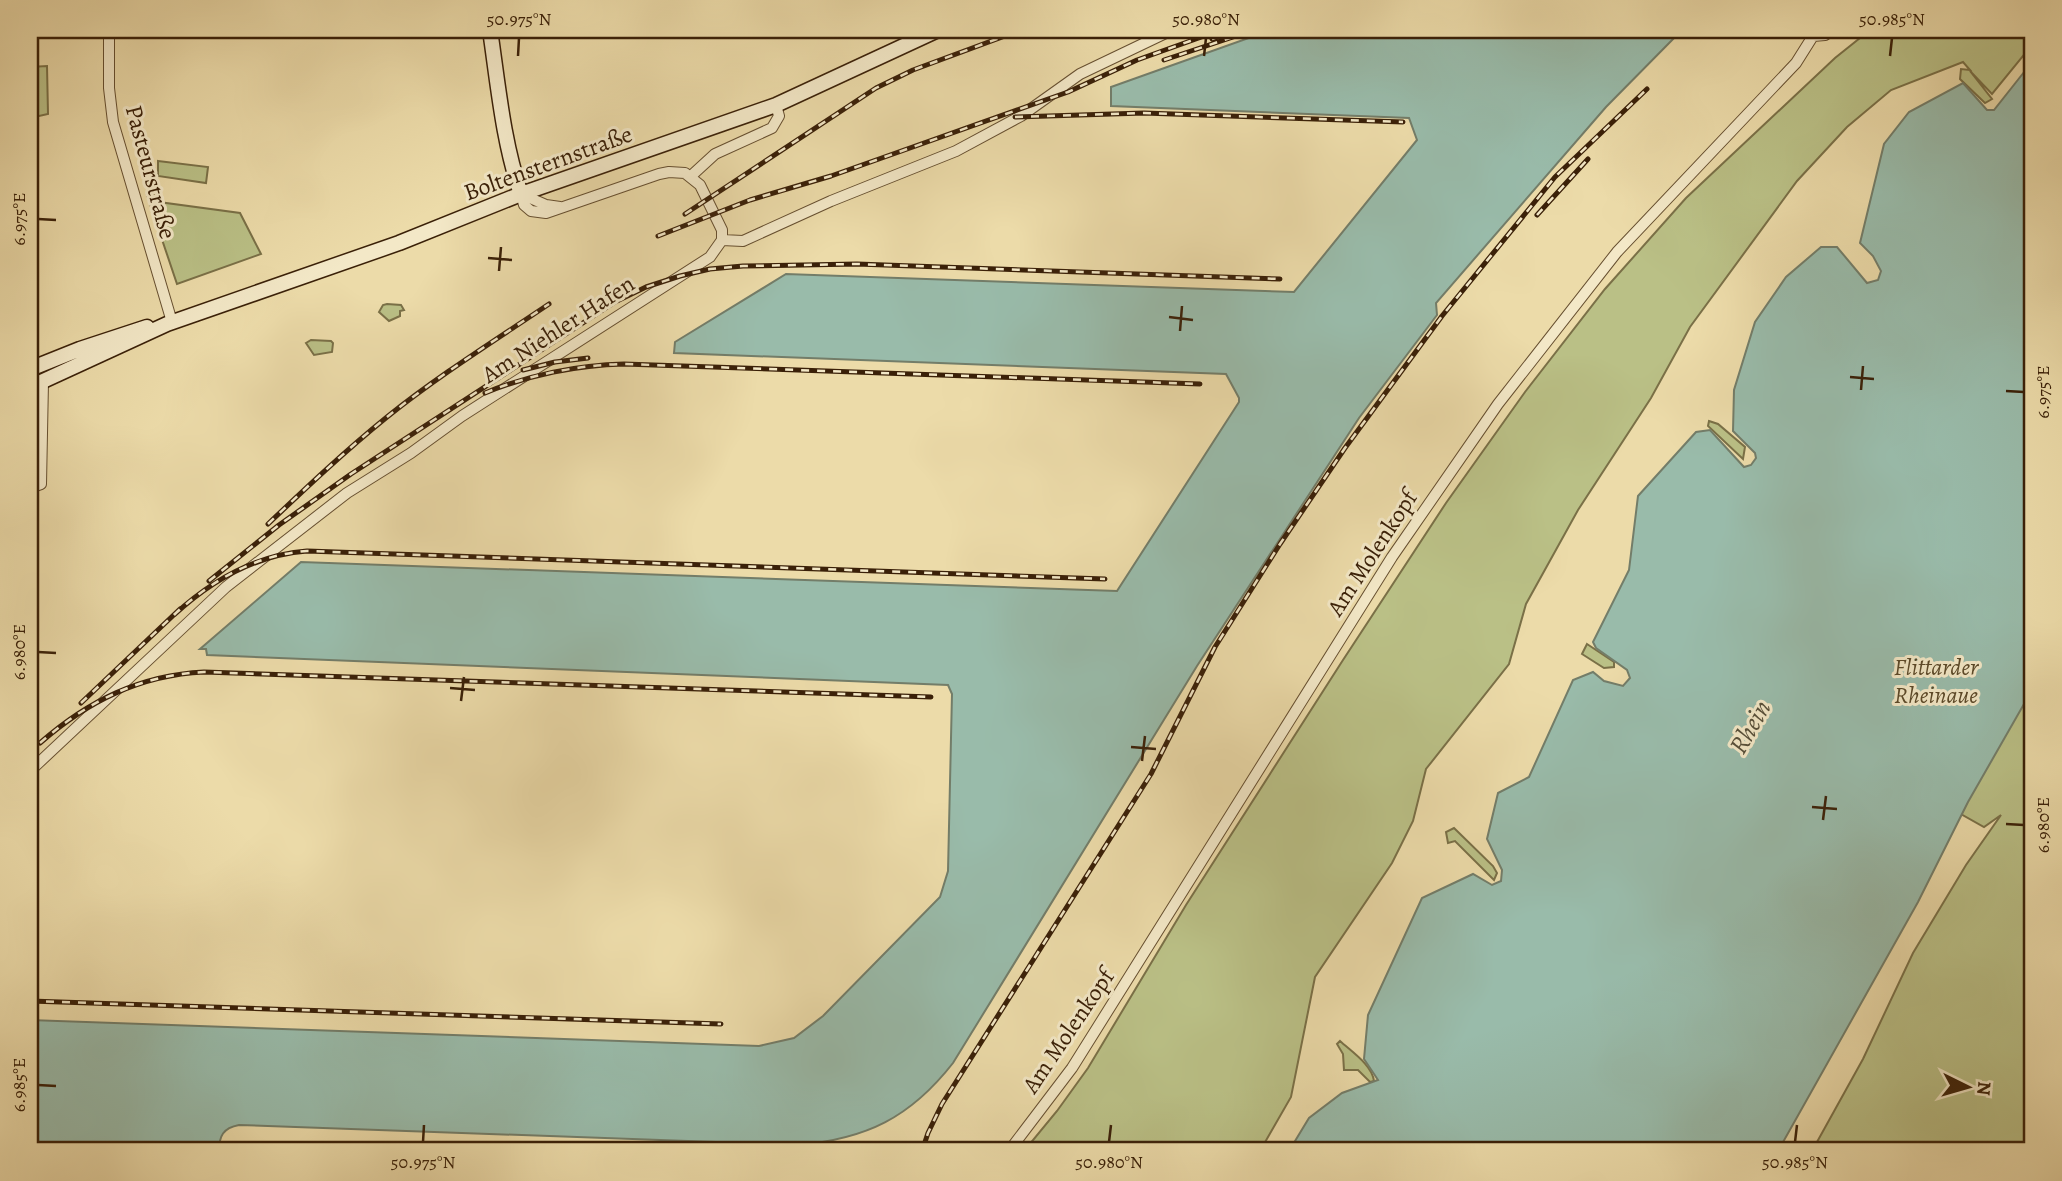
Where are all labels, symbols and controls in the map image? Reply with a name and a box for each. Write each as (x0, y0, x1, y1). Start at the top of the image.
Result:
text: 50.975°N (487, 7, 551, 31)
text: 50.980°N (1172, 7, 1240, 31)
text: 50.985°N (1859, 7, 1925, 31)
street label: Pasteurstraße (118, 102, 184, 242)
street label: Boltensternstraße (459, 118, 637, 208)
text: 6.975°E (7, 192, 31, 246)
street label: Am Niehler Hafen (474, 268, 641, 391)
text: 6.975°E (2031, 365, 2055, 419)
street label: Am Molenkopf (1319, 481, 1426, 623)
text: 6.980°E (7, 624, 31, 680)
park label: Flittarder Rheinaue (1894, 651, 1979, 711)
water label: Rhein (1721, 694, 1779, 760)
text: 6.980°E (2031, 797, 2055, 853)
street label: Am Molenkopf (1014, 960, 1123, 1100)
north arrow (1932, 1052, 2002, 1122)
text: 6.985°E (7, 1058, 31, 1112)
text: N (1970, 1080, 1997, 1097)
text: 50.975°N (391, 1150, 455, 1174)
text: 50.980°N (1075, 1150, 1143, 1174)
text: 50.985°N (1762, 1150, 1828, 1174)

